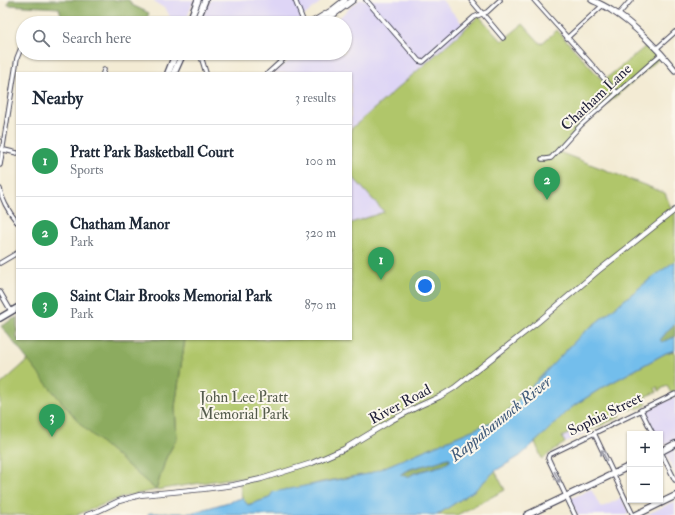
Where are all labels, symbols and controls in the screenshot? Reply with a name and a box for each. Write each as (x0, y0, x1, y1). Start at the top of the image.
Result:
search box (16, 16, 352, 60)
icon: search (30, 27, 52, 49)
text: Search here (62, 29, 131, 48)
street label: Chatham Lane (557, 60, 636, 135)
text: Nearby (32, 88, 83, 109)
text: 3 results (295, 90, 336, 106)
text: Pratt Park Basketball Court (70, 143, 234, 162)
text: 1 (43, 153, 47, 169)
text: 100 m (305, 153, 336, 169)
text: Sports (70, 162, 104, 178)
pin: 2 (534, 167, 560, 200)
text: Chatham Manor (70, 215, 170, 234)
text: 2 (42, 225, 48, 241)
text: 320 m (305, 225, 336, 241)
text: Park (70, 234, 94, 250)
pin: 1 (368, 247, 394, 280)
your location (415, 276, 435, 296)
text: Saint Clair Brooks Memorial Park (70, 287, 272, 306)
text: 3 (43, 297, 48, 313)
text: 870 m (304, 297, 336, 313)
text: Park (70, 306, 94, 322)
water label: Rappahannock River (445, 371, 556, 467)
street label: River Road (366, 380, 435, 429)
park label: John Lee Pratt Memorial Park (199, 388, 289, 424)
street label: Sophia Street (565, 388, 646, 442)
pin: 3 (39, 404, 65, 437)
map controls (627, 431, 663, 503)
button: + (627, 431, 663, 467)
one-way arrow (600, 449, 607, 461)
button: − (627, 467, 663, 503)
one-way arrow (554, 471, 561, 483)

